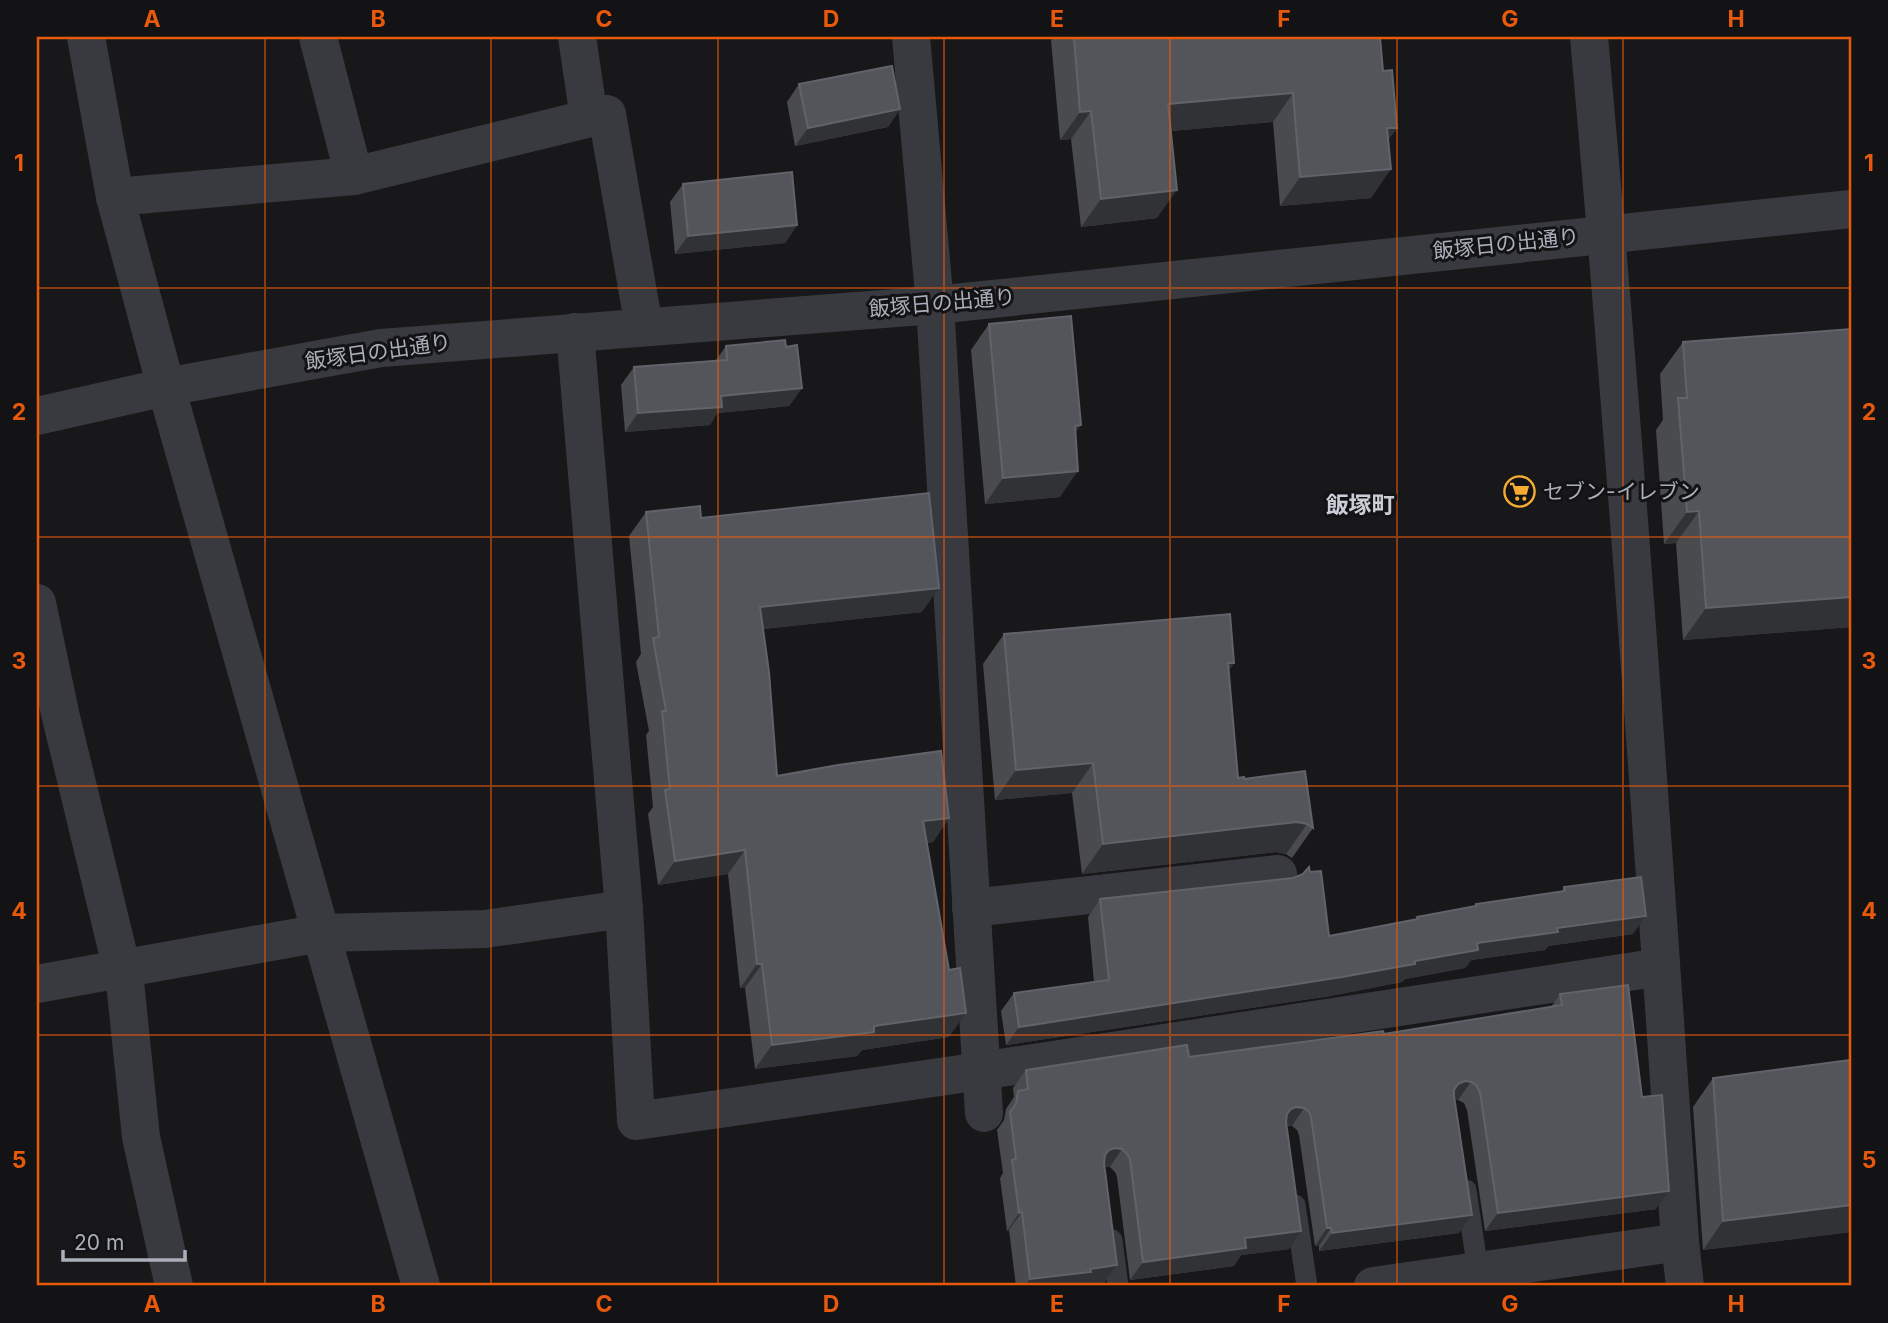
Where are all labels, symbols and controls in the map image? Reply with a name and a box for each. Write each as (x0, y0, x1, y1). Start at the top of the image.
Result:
text: A (143, 5, 161, 33)
text: B (370, 5, 386, 33)
text: C (595, 5, 613, 33)
text: D (823, 5, 839, 33)
text: E (1050, 5, 1064, 33)
text: F (1277, 5, 1291, 33)
text: G (1501, 5, 1519, 33)
text: H (1727, 5, 1745, 33)
text: 1 (14, 149, 24, 177)
text: 1 (1864, 149, 1874, 177)
street label: 飯塚日の出通り (1432, 223, 1580, 264)
street label: 飯塚日の出通り (868, 284, 1016, 321)
street label: 飯塚日の出通り (303, 329, 452, 374)
text: 2 (12, 398, 26, 426)
text: 2 (1862, 398, 1876, 426)
supermarket icon: セブン-イレブン (1503, 475, 1537, 509)
place label: セブン-イレブン (1543, 479, 1700, 504)
district label: 飯塚町 (1326, 491, 1395, 519)
text: 3 (12, 647, 26, 675)
text: 3 (1862, 647, 1876, 675)
text: 4 (11, 897, 27, 925)
text: 4 (1861, 897, 1877, 925)
text: 5 (12, 1146, 26, 1174)
text: 5 (1862, 1146, 1876, 1174)
scale bar (63, 1218, 186, 1262)
text: 20 m (74, 1230, 124, 1255)
text: A (143, 1290, 161, 1318)
text: B (370, 1290, 386, 1318)
text: C (595, 1290, 613, 1318)
text: D (823, 1290, 839, 1318)
text: E (1050, 1290, 1064, 1318)
text: F (1277, 1290, 1291, 1318)
text: G (1501, 1290, 1519, 1318)
text: H (1727, 1290, 1745, 1318)

